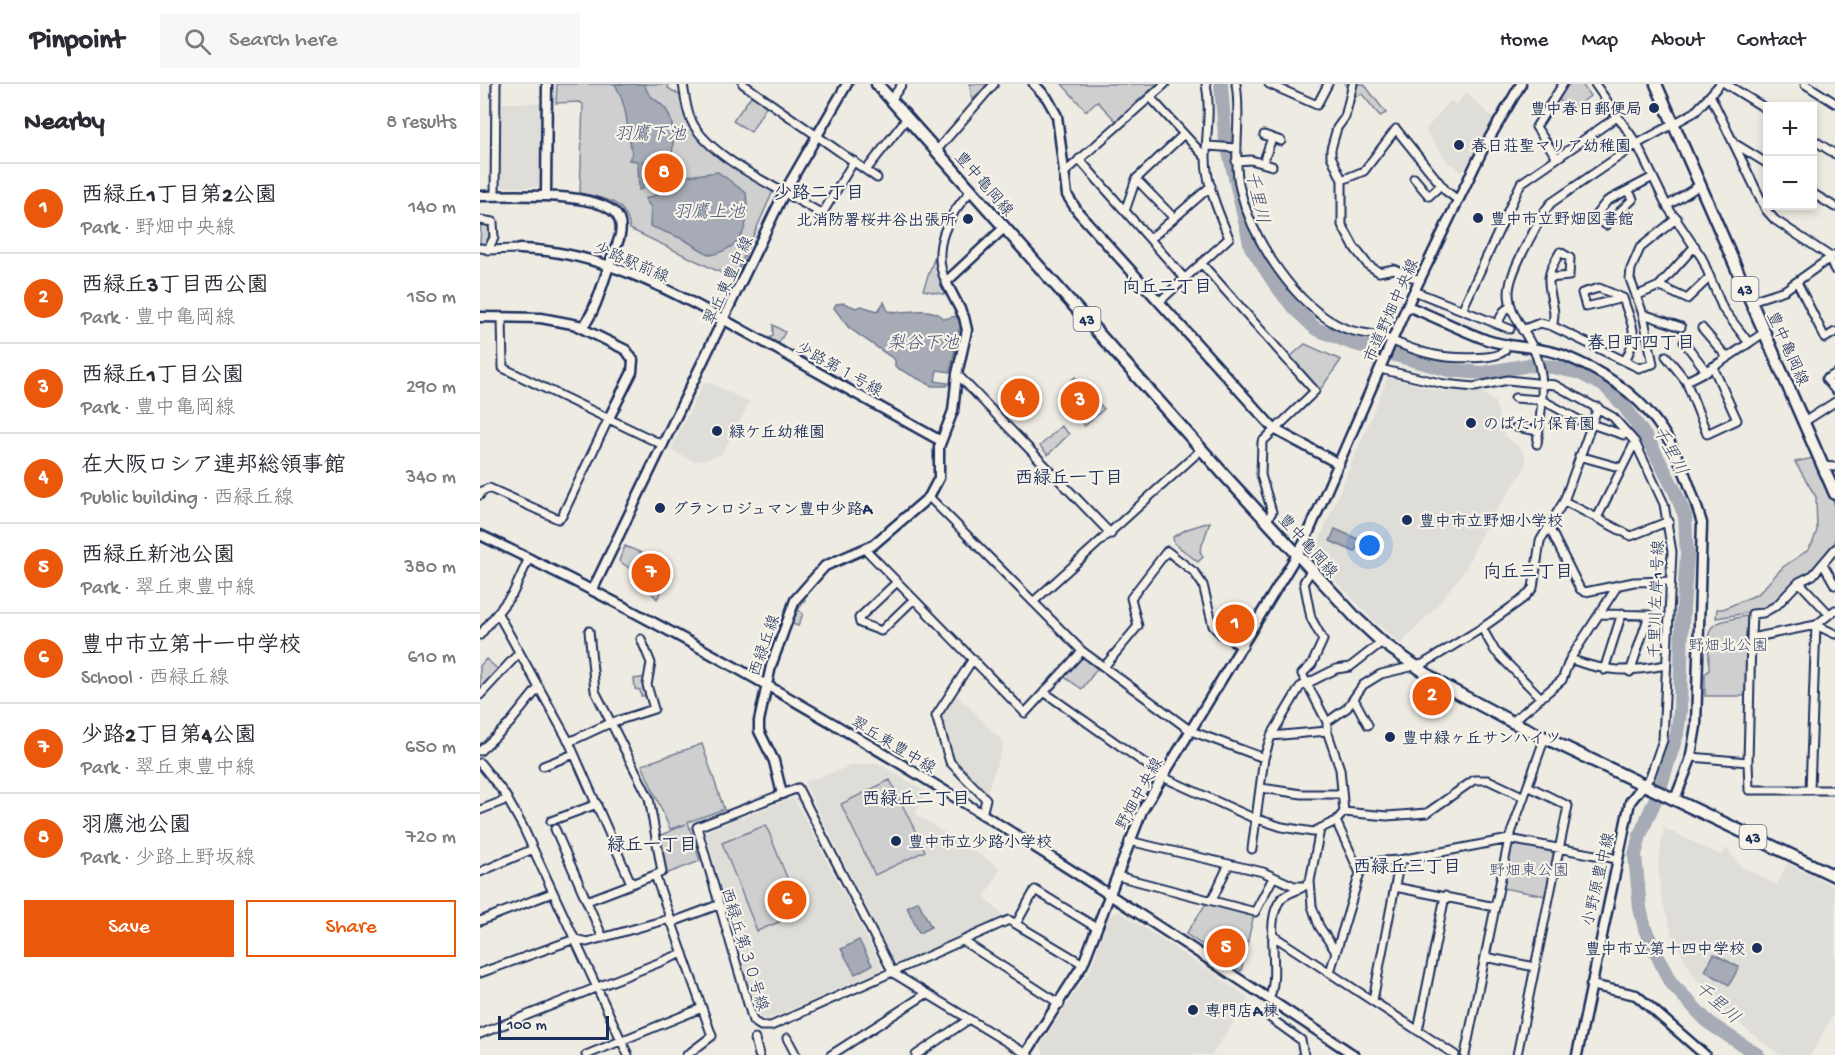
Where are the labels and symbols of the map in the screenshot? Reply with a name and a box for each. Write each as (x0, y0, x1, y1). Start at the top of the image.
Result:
place label: 豊中春日郵便局 (1530, 100, 1642, 121)
marker: 豊中春日郵便局 (1647, 101, 1661, 115)
water label: 羽鷹下池 (614, 124, 687, 146)
place label: 春日荘聖マリア幼稚園 (1471, 137, 1631, 158)
marker: 春日荘聖マリア幼稚園 (1452, 138, 1466, 152)
street label: 豊中亀岡線 (949, 148, 1017, 222)
pin: 8 (644, 150, 684, 196)
water label: 千里川 (1239, 169, 1273, 226)
district label: 少路二丁目 (774, 183, 864, 205)
water label: 羽鷹上池 (673, 202, 746, 224)
place label: 豊中市立野畑図書館 (1490, 210, 1634, 231)
marker: 豊中市立野畑図書館 (1471, 211, 1485, 225)
place label: 北消防署桜井谷出張所 (796, 212, 956, 232)
marker: 北消防署桜井谷出張所 (961, 212, 975, 226)
street label: 翠丘東豊中線 (699, 233, 759, 329)
street label: 少路駅前線 (590, 238, 672, 289)
street label: 市道野畑中央線 (1360, 256, 1425, 366)
district label: 向丘二丁目 (1122, 277, 1212, 299)
road number: 43 (1732, 277, 1758, 301)
road number: 43 (1074, 307, 1100, 331)
street label: 豊中亀岡線 (1761, 308, 1813, 390)
water label: 梨谷下池 (887, 333, 960, 355)
district label: 春日町四丁目 (1587, 333, 1695, 355)
street label: 少路第１号線 (792, 338, 886, 403)
pin: 4 (1000, 376, 1040, 420)
pin: 3 (1060, 378, 1100, 424)
place label: のばたけ保育園 (1483, 415, 1595, 436)
marker: のばたけ保育園 (1464, 416, 1478, 430)
water label: 千里川 (1647, 422, 1692, 480)
place label: 緑ケ丘幼稚園 (729, 423, 825, 444)
marker: 緑ケ丘幼稚園 (710, 424, 724, 438)
district label: 西緑丘一丁目 (1015, 468, 1123, 490)
place label: グランロジュマン豊中少路A (672, 500, 874, 521)
marker: グランロジュマン豊中少路A (653, 501, 667, 515)
street label: 豊中亀岡線 (1273, 510, 1342, 583)
place label: 豊中市立野畑小学校 (1419, 512, 1563, 533)
marker: 豊中市立野畑小学校 (1400, 513, 1414, 527)
your location (1355, 531, 1384, 560)
street label: 千里川左岸1号線 (1645, 540, 1670, 659)
pin: 7 (632, 550, 670, 596)
district label: 向丘三丁目 (1483, 562, 1573, 584)
pin: 1 (1216, 602, 1254, 646)
street label: 西緑丘線 (745, 612, 786, 679)
park label: 野畑北公園 (1688, 637, 1768, 657)
pin: 2 (1412, 674, 1452, 718)
street label: 翠丘東豊中線 (846, 712, 939, 780)
place label: 豊中緑ヶ丘サンハイツ (1402, 729, 1561, 750)
marker: 豊中緑ヶ丘サンハイツ (1383, 730, 1397, 744)
street label: 野畑中央線 (1112, 754, 1169, 834)
district label: 西緑丘二丁目 (862, 789, 970, 811)
road number: 43 (1740, 825, 1766, 849)
street label: 小野原豊中線 (1578, 830, 1620, 929)
place label: 豊中市立少路小学校 (908, 833, 1052, 854)
marker: 豊中市立少路小学校 (889, 834, 903, 848)
district label: 緑丘一丁目 (607, 835, 697, 857)
district label: 西緑丘三丁目 (1353, 857, 1461, 879)
park label: 野畑東公園 (1489, 861, 1569, 882)
pin: 6 (768, 878, 806, 922)
street label: 西緑丘第３０号線 (715, 885, 772, 1014)
pin: 5 (1206, 926, 1246, 970)
place label: 豊中市立第十四中学校 (1585, 940, 1745, 961)
marker: 豊中市立第十四中学校 (1750, 941, 1764, 955)
water label: 千里川 (1689, 977, 1744, 1030)
place label: 専門店A棟 (1205, 1002, 1279, 1023)
marker: 専門店A棟 (1186, 1003, 1200, 1017)
scale bar (498, 1013, 609, 1040)

